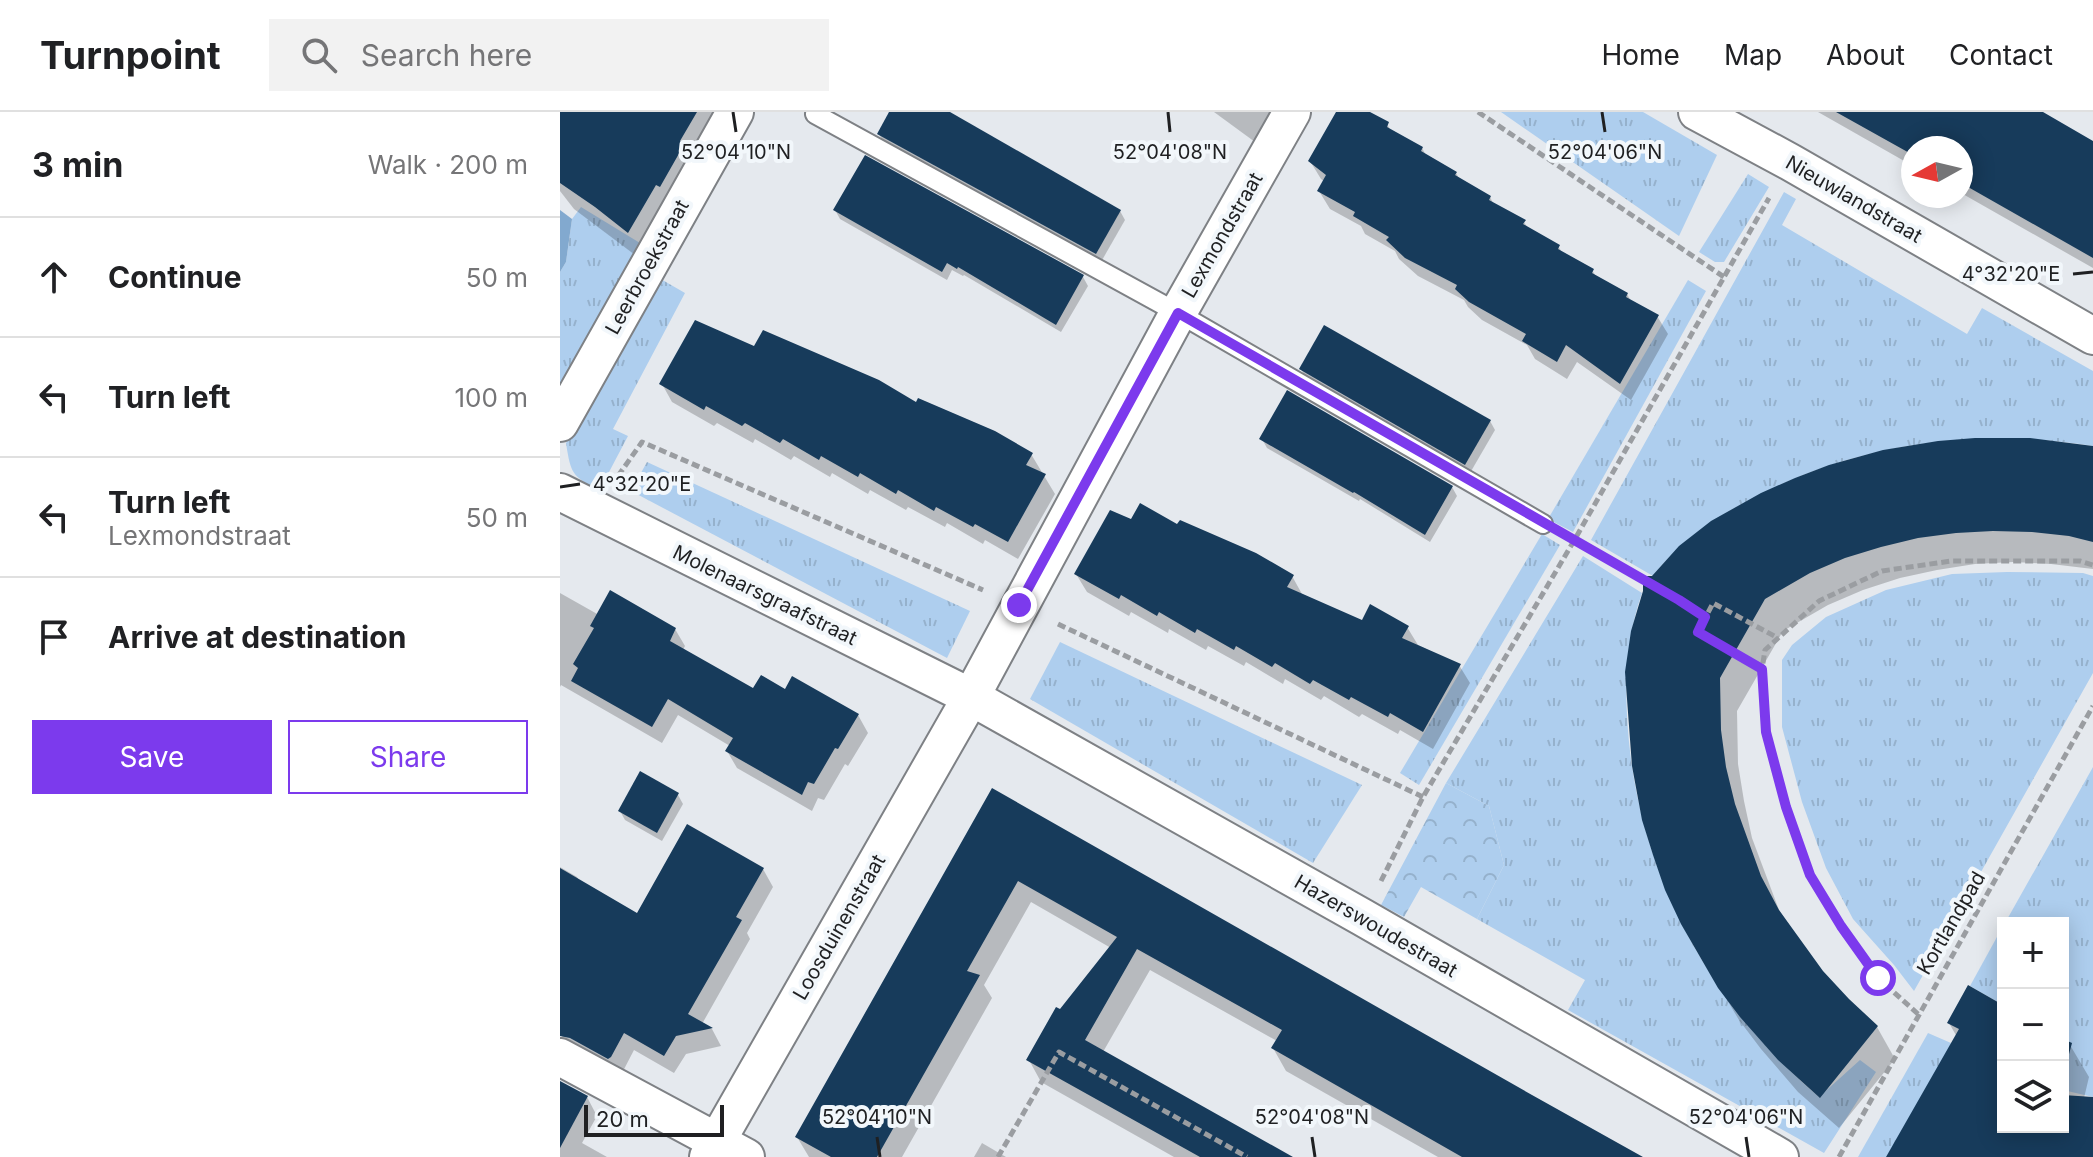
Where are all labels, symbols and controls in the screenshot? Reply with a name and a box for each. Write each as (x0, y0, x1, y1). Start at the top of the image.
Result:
search box (269, 19, 829, 91)
text: Turnpoint (40, 32, 221, 78)
icon: search (297, 33, 341, 77)
text: Search here (361, 37, 532, 73)
text: Home (1601, 38, 1680, 72)
text: Map (1724, 38, 1782, 72)
text: About (1826, 38, 1905, 72)
text: Contact (1949, 38, 2053, 72)
north arrow (1901, 136, 1973, 208)
text: 52°04'10"N (681, 140, 791, 164)
text: 52°04'08"N (1113, 140, 1227, 164)
text: 52°04'06"N (1548, 140, 1662, 164)
text: 3 min (32, 144, 123, 185)
text: Walk · 200 m (368, 149, 528, 180)
street label: Nieuwlandstraat (1782, 150, 1927, 248)
street label: Lexmondstraat (1176, 168, 1268, 302)
street label: Leerbroekstraat (600, 195, 694, 338)
icon: ahead (32, 255, 76, 299)
text: Continue (108, 259, 242, 295)
text: 50 m (466, 262, 528, 293)
text: 4°32'20"E (1962, 262, 2060, 286)
icon: left (32, 375, 76, 419)
text: Turn left (108, 379, 230, 415)
text: 100 m (455, 382, 528, 413)
text: 4°32'20"E (593, 472, 691, 496)
text: Turn left (108, 484, 230, 520)
icon: left (32, 495, 76, 539)
text: 50 m (466, 502, 528, 533)
text: Lexmondstraat (108, 520, 291, 551)
street label: Molenaarsgraafstraat (669, 540, 861, 650)
route end (1001, 587, 1037, 623)
icon: arrive (32, 615, 76, 659)
text: Arrive at destination (108, 619, 406, 655)
button: Save (32, 720, 272, 794)
button: Share (288, 720, 528, 794)
street label: Loosduinenstraat (788, 850, 891, 1004)
street label: Kortlandpad (1912, 867, 1990, 979)
street label: Hazerswoudestraat (1290, 870, 1462, 983)
map controls (1997, 917, 2069, 1133)
button: + (1997, 917, 2069, 989)
route start (1860, 960, 1896, 996)
button: − (1997, 989, 2069, 1061)
button: layers (1997, 1061, 2069, 1133)
scale bar (584, 1101, 724, 1137)
text: 52°04'10"N (822, 1105, 932, 1129)
text: 52°04'08"N (1255, 1105, 1369, 1129)
text: 52°04'06"N (1689, 1105, 1803, 1129)
text: 20 m (596, 1106, 649, 1132)

